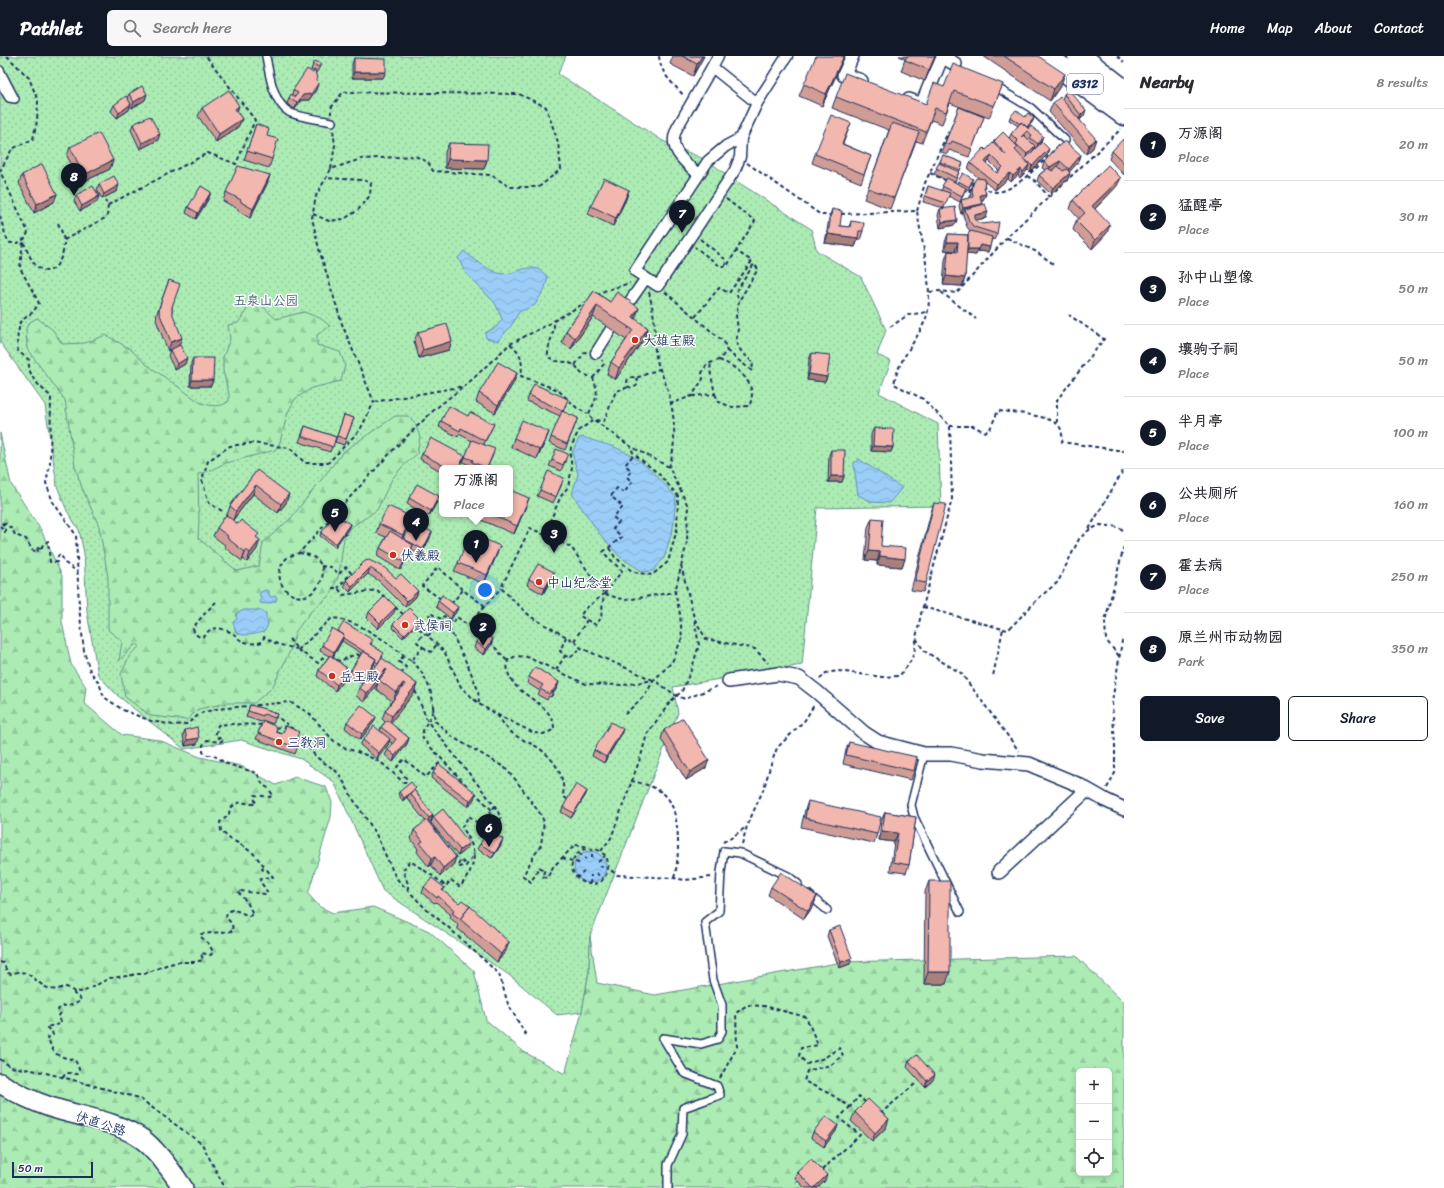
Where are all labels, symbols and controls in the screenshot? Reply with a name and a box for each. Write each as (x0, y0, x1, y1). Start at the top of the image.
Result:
search box (107, 10, 387, 46)
text: Pathlet (20, 12, 83, 45)
text: Search here (153, 15, 232, 41)
text: Home (1210, 16, 1245, 41)
text: Map (1267, 16, 1293, 41)
text: About (1315, 16, 1352, 41)
text: Contact (1374, 16, 1424, 41)
icon: search (121, 17, 143, 39)
text: Nearby (1140, 67, 1194, 97)
text: 8 results (1376, 71, 1428, 94)
road number: G312 (1067, 74, 1103, 94)
text: 万源阁 (1178, 120, 1223, 146)
text: 1 (1150, 133, 1156, 156)
text: 20 m (1399, 133, 1428, 156)
text: Place (1178, 146, 1209, 169)
pin: 8 (61, 163, 87, 196)
text: 猛醒亭 (1178, 192, 1223, 218)
pin: 7 (669, 200, 695, 233)
text: 2 (1149, 205, 1157, 228)
text: 30 m (1399, 205, 1428, 228)
text: Place (1178, 218, 1209, 241)
text: 孙中山塑像 (1178, 264, 1253, 290)
text: 3 (1149, 277, 1157, 300)
text: 50 m (1398, 277, 1428, 300)
park label: 五泉山公园 (233, 289, 299, 312)
text: Place (1178, 290, 1209, 313)
place label: 大雄宝殿 (643, 329, 695, 352)
marker: 大雄宝殿 (630, 335, 640, 345)
text: 壤驹子祠 (1178, 336, 1238, 362)
text: 4 (1149, 349, 1157, 372)
text: 50 m (1398, 349, 1428, 372)
text: Place (1178, 362, 1209, 385)
text: 半月亭 (1178, 408, 1223, 434)
text: 5 (1149, 421, 1157, 444)
text: 100 m (1393, 421, 1428, 444)
text: Place (1178, 434, 1209, 457)
popup (439, 465, 513, 517)
text: 万源阁 (453, 467, 499, 493)
text: 公共厕所 (1178, 480, 1238, 506)
text: Place (453, 493, 485, 516)
text: 6 (1149, 493, 1157, 516)
text: 160 m (1393, 493, 1428, 516)
pin: 5 (322, 499, 348, 532)
text: Place (1178, 506, 1209, 529)
pin: 4 (403, 508, 429, 541)
pin: 3 (541, 520, 567, 553)
pin: 1 (463, 530, 489, 563)
place label: 伏羲殿 (401, 544, 440, 567)
marker: 伏羲殿 (388, 550, 398, 560)
text: 霍去病 (1178, 552, 1223, 578)
text: 7 (1149, 565, 1157, 588)
text: 250 m (1391, 565, 1428, 588)
place label: 中山纪念堂 (547, 571, 612, 594)
marker: 中山纪念堂 (534, 577, 544, 587)
text: Place (1178, 578, 1209, 601)
your location (475, 580, 495, 600)
pin: 2 (470, 613, 496, 646)
place label: 武侯祠 (413, 614, 452, 637)
marker: 武侯祠 (400, 620, 410, 630)
text: 原兰州市动物园 (1178, 624, 1283, 650)
text: 8 (1149, 637, 1157, 660)
text: 350 m (1391, 637, 1428, 660)
text: Park (1178, 650, 1205, 673)
place label: 岳王殿 (340, 665, 379, 688)
marker: 岳王殿 (327, 671, 337, 681)
button: Save (1140, 696, 1280, 741)
button: Share (1288, 696, 1428, 741)
place label: 三教洞 (287, 731, 326, 754)
marker: 三教洞 (274, 737, 284, 747)
pin: 6 (476, 814, 502, 847)
map controls (1076, 1068, 1112, 1176)
button: + (1076, 1068, 1112, 1104)
button: − (1076, 1104, 1112, 1140)
street label: 伏直公路 (73, 1105, 129, 1142)
button: locate (1076, 1140, 1112, 1176)
text: 50 m (18, 1159, 43, 1178)
scale bar (12, 1160, 93, 1179)

